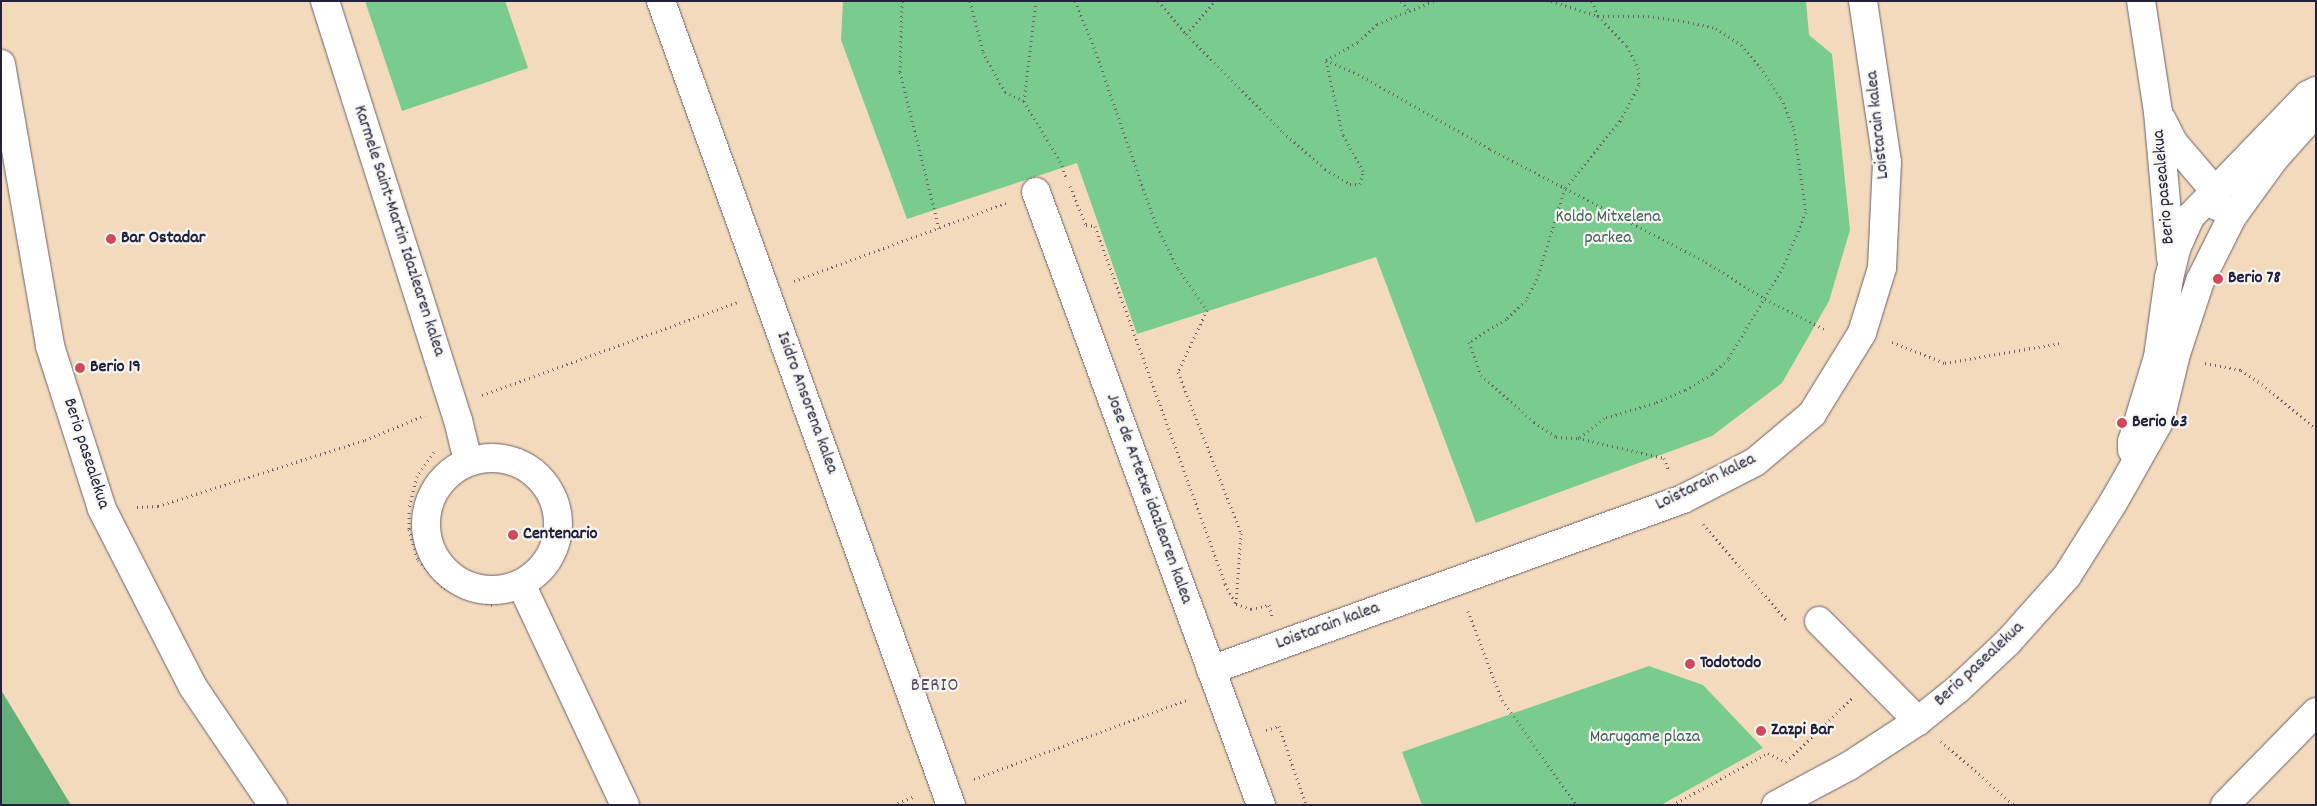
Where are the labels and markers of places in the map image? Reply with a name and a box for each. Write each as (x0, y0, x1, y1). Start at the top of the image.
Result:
place label: Bar Ostadar (121, 228, 205, 250)
marker: Bar Ostadar (105, 233, 117, 245)
place label: Berio 78 (2228, 268, 2281, 290)
marker: Berio 78 (2212, 273, 2224, 285)
place label: Berio 19 (90, 357, 141, 379)
marker: Berio 19 (74, 362, 86, 374)
place label: Berio 63 (2132, 412, 2187, 434)
marker: Berio 63 (2116, 417, 2128, 429)
place label: Centenario (523, 524, 597, 546)
marker: Centenario (507, 529, 519, 541)
place label: Todotodo (1700, 653, 1761, 675)
marker: Todotodo (1684, 658, 1696, 670)
place label: Zazpi Bar (1771, 720, 1834, 742)
marker: Zazpi Bar (1755, 725, 1767, 737)

